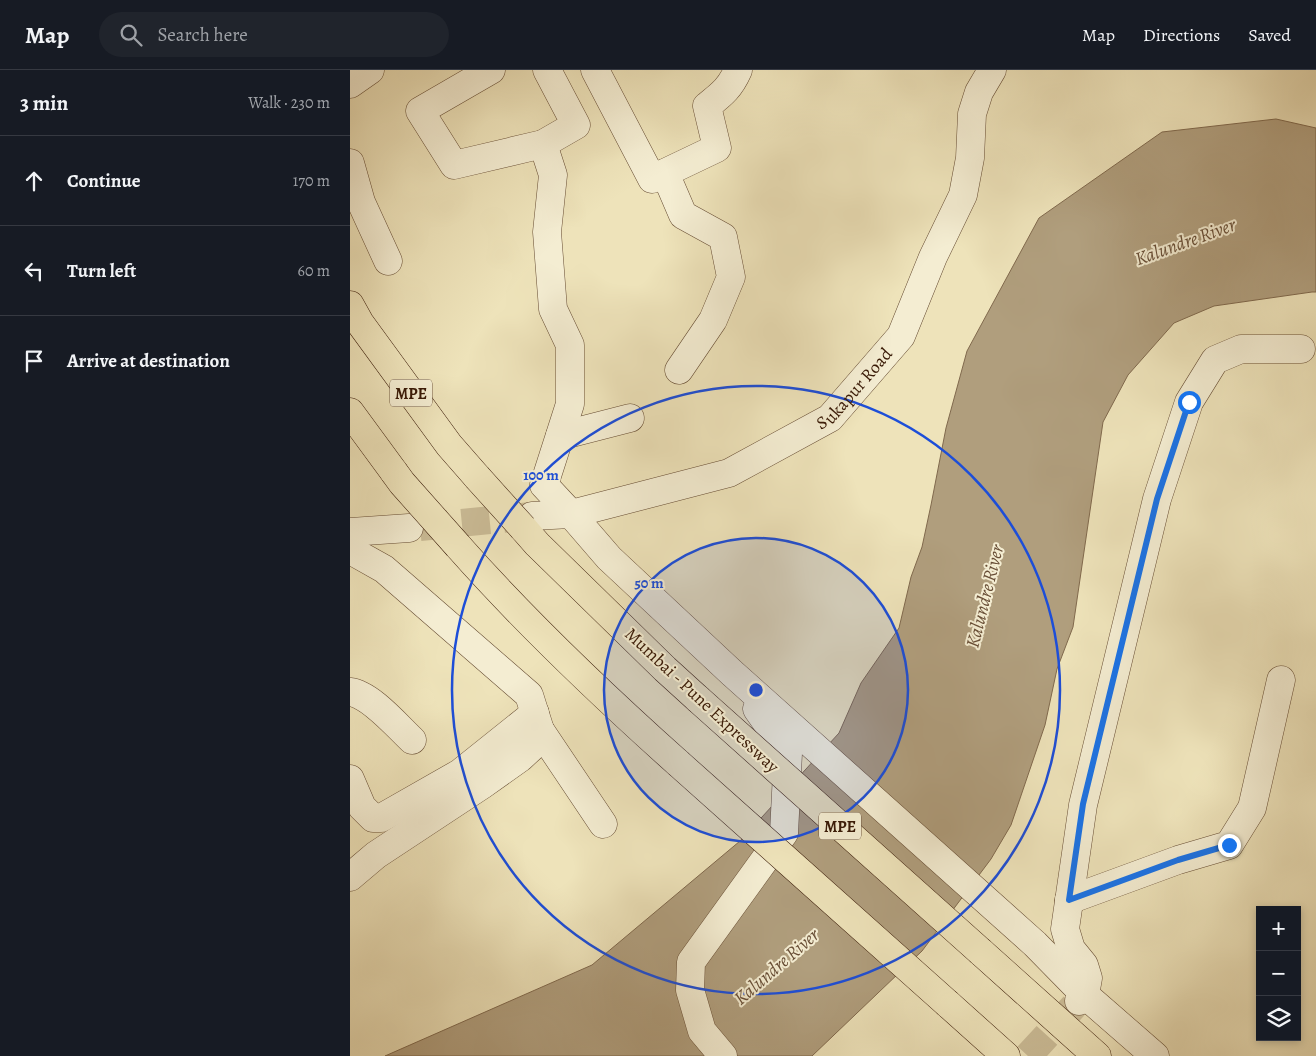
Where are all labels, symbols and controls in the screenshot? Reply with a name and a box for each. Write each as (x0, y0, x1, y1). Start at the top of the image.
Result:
search box (99, 12, 449, 57)
text: Map (25, 19, 69, 51)
icon: search (117, 21, 145, 49)
text: Search here (157, 22, 248, 48)
text: Map (1082, 23, 1115, 47)
text: Directions (1143, 23, 1220, 47)
text: Saved (1248, 23, 1291, 47)
text: 3 min (20, 89, 68, 117)
text: Walk · 230 m (248, 92, 330, 114)
icon: ahead (20, 167, 48, 195)
text: Continue (67, 168, 141, 194)
text: 170 m (293, 170, 330, 192)
water label: Kalundre River (1131, 211, 1241, 272)
icon: left (20, 257, 48, 285)
text: Turn left (67, 258, 136, 284)
text: 60 m (298, 260, 330, 282)
street label: Sukapur Road (812, 342, 898, 435)
icon: arrive (20, 347, 48, 375)
text: Arrive at destination (67, 348, 230, 374)
road number: MPE (390, 379, 432, 406)
route start (1178, 391, 1201, 414)
text: 100 m (523, 465, 559, 485)
water label: Kalundre River (960, 541, 1011, 650)
text: 50 m (634, 573, 664, 593)
street label: Mumbai - Pune Expressway (620, 622, 785, 779)
centre of rings (747, 681, 765, 699)
road number: MPE (819, 812, 861, 839)
route end (1218, 834, 1241, 857)
map controls (1256, 906, 1301, 1041)
button: + (1256, 906, 1301, 951)
water label: Kalundre River (728, 921, 826, 1011)
button: − (1256, 951, 1301, 996)
button: layers (1256, 996, 1301, 1041)

